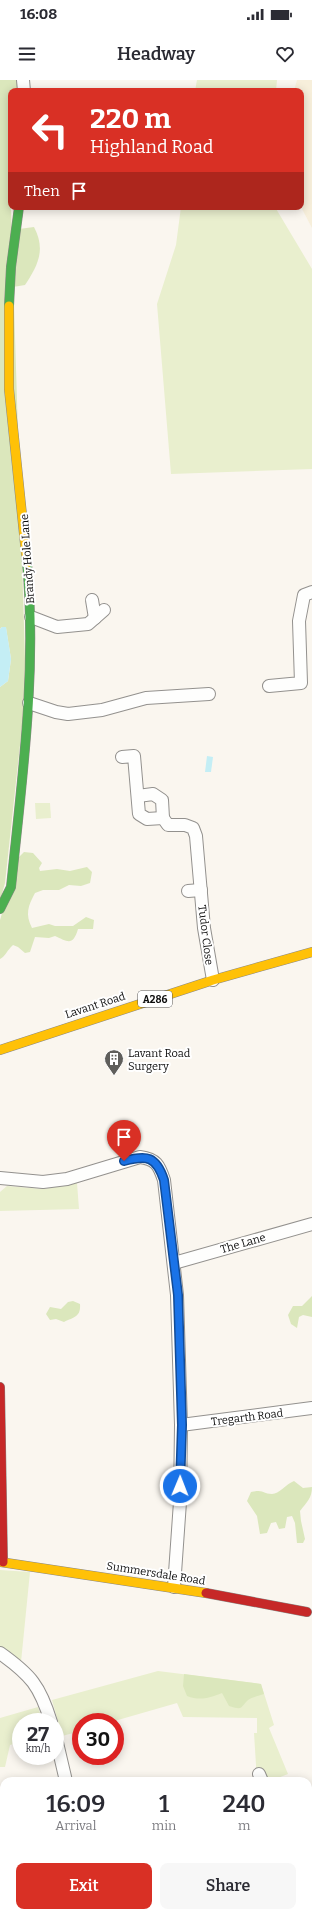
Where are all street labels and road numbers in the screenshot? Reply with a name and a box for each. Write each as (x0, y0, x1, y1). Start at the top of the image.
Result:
street label: Brandy Hole Lane (18, 514, 37, 604)
street label: Tudor Close (195, 904, 216, 966)
street label: Lavant Road (64, 990, 127, 1021)
road number: A286 (138, 991, 172, 1007)
street label: The Lane (219, 1231, 267, 1256)
street label: Tregarth Road (210, 1407, 284, 1428)
street label: Summersdale Road (106, 1559, 207, 1588)

